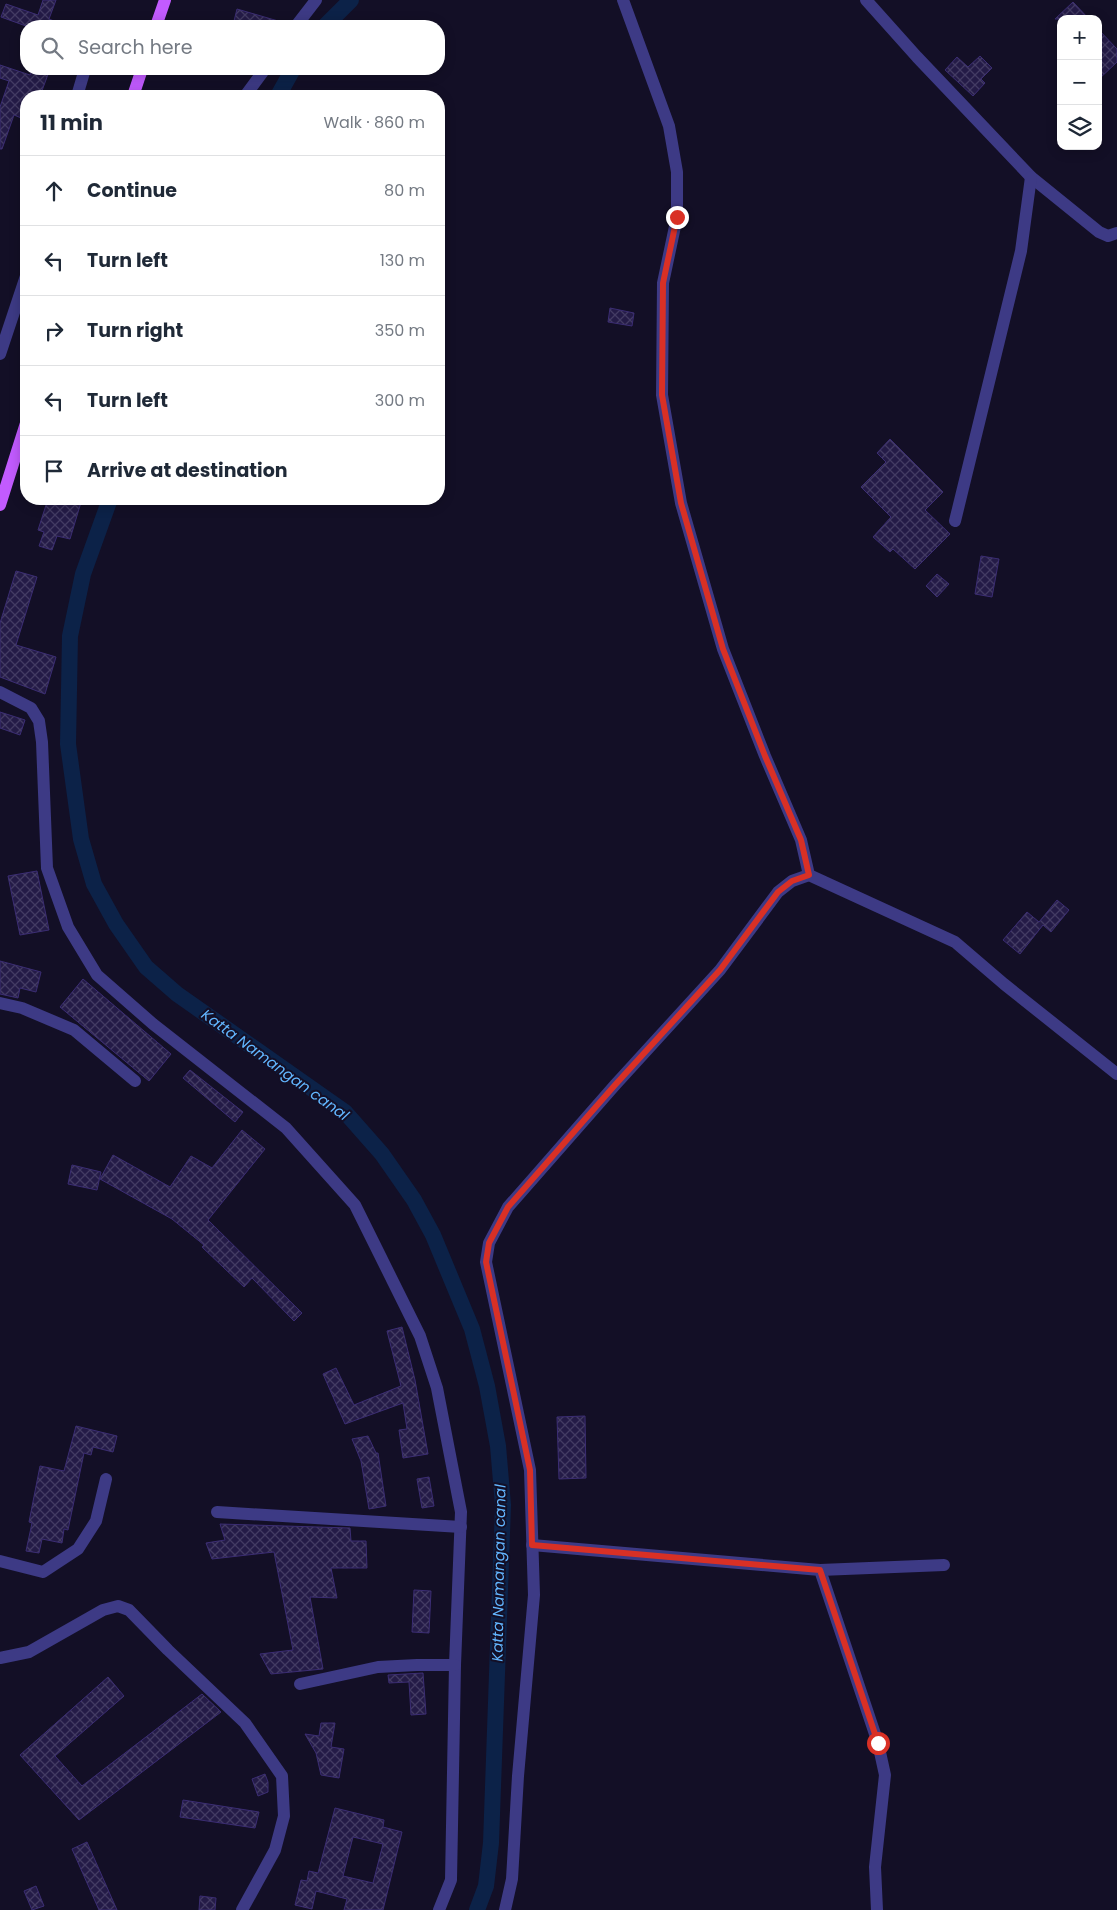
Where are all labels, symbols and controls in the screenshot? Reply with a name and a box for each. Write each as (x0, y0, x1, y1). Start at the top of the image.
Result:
map controls (1057, 15, 1102, 150)
button: + (1057, 15, 1102, 60)
search box (20, 20, 445, 75)
icon: search (38, 34, 66, 62)
text: Search here (78, 34, 192, 61)
button: − (1057, 60, 1102, 105)
button: layers (1057, 105, 1102, 150)
text: 11 min (40, 108, 103, 137)
text: Walk · 860 m (323, 111, 425, 134)
icon: ahead (40, 177, 68, 205)
text: Continue (87, 177, 177, 204)
text: 80 m (384, 179, 425, 202)
route end (666, 206, 689, 229)
icon: left (40, 247, 68, 275)
text: Turn left (87, 247, 168, 274)
text: 130 m (380, 249, 425, 272)
icon: right (40, 317, 68, 345)
text: Turn right (87, 317, 183, 344)
text: 350 m (375, 319, 425, 342)
icon: left (40, 387, 68, 415)
text: Turn left (87, 387, 168, 414)
text: 300 m (375, 389, 425, 412)
icon: arrive (40, 457, 68, 485)
text: Arrive at destination (87, 457, 288, 484)
water label: Katta Namangan canal (197, 1004, 354, 1125)
water label: Katta Namangan canal (486, 1484, 511, 1662)
route start (867, 1732, 890, 1755)

